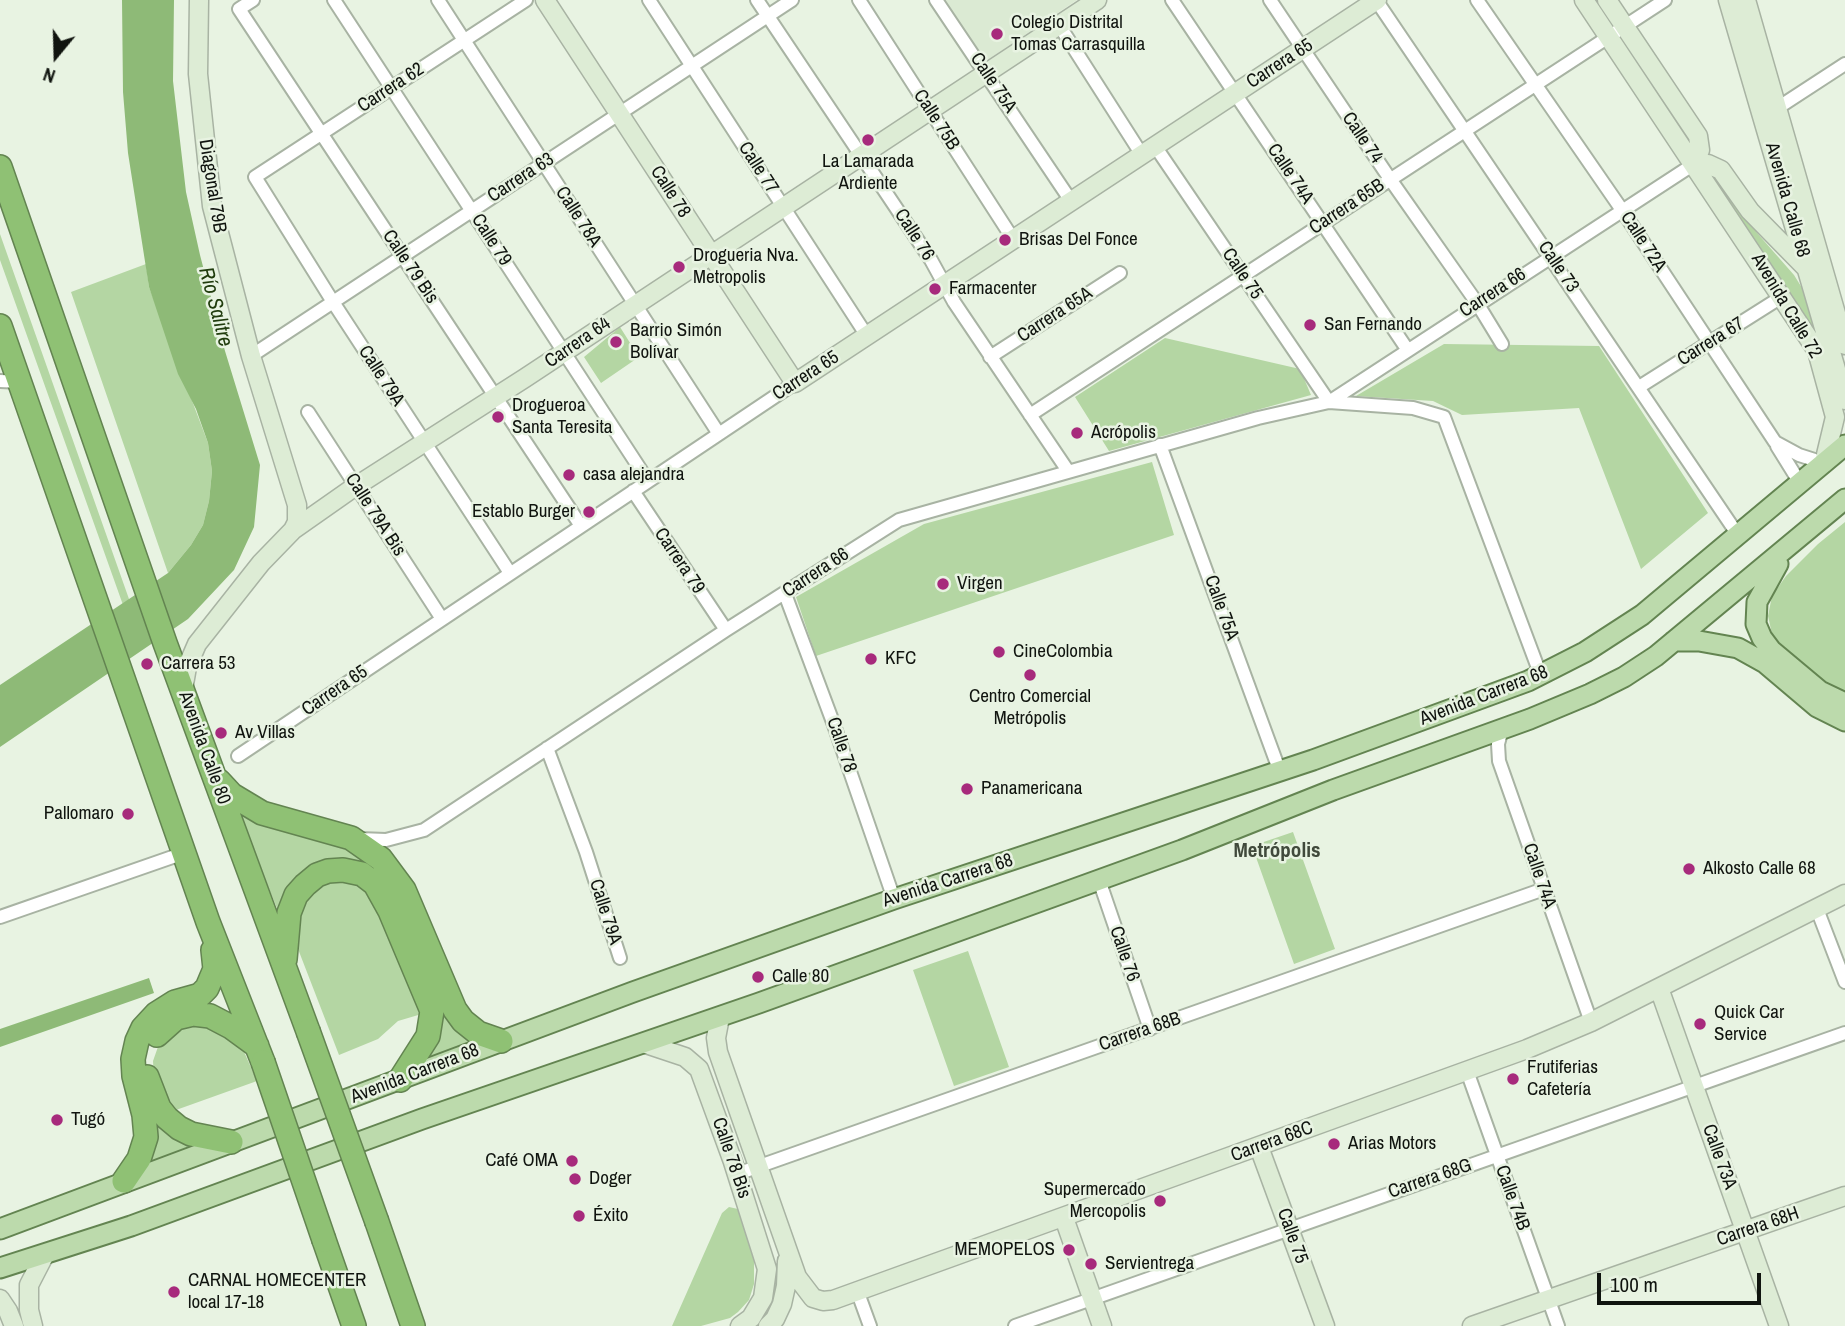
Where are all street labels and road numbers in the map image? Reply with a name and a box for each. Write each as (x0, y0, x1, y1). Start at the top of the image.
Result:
street label: Carrera 65 (1243, 34, 1317, 94)
street label: Calle 75A (965, 49, 1021, 117)
street label: Carrera 62 (354, 58, 428, 118)
street label: Calle 75B (908, 85, 964, 155)
street label: Calle 74 (1337, 108, 1387, 168)
street label: Diagonal 79B (193, 138, 231, 234)
street label: Calle 77 (733, 138, 783, 198)
street label: Calle 74A (1262, 140, 1318, 208)
street label: Avenida Calle 68 (1760, 140, 1814, 260)
street label: Carrera 63 (484, 148, 558, 208)
street label: Calle 78 (645, 162, 695, 222)
street label: Carrera 65B (1305, 174, 1389, 240)
street label: Calle 78A (550, 182, 606, 252)
street label: Calle 76 (889, 205, 939, 265)
street label: Calle 72A (1615, 207, 1671, 277)
street label: Calle 79 (466, 210, 516, 270)
street label: Calle 79 Bis (377, 226, 443, 308)
street label: Calle 73 (1533, 237, 1583, 297)
street label: Calle 75 (1217, 244, 1267, 304)
street label: Avenida Calle 72 (1746, 249, 1826, 363)
street label: Carrera 66 (1456, 263, 1530, 323)
street label: Carrera 65A (1013, 282, 1097, 348)
street label: Carrera 64 (541, 313, 615, 373)
street label: Carrera 67 (1673, 313, 1749, 371)
street label: Calle 79A (353, 341, 409, 411)
street label: Carrera 65 (769, 346, 843, 406)
street label: Calle 79A Bis (340, 469, 410, 561)
street label: Carrera 79 (649, 524, 709, 598)
street label: Carrera 66 (779, 543, 853, 603)
street label: Calle 75A (1199, 572, 1243, 644)
street label: Carrera 65 (298, 661, 372, 721)
street label: Avenida Carrera 68 (1417, 661, 1551, 731)
street label: Avenida Calle 80 (173, 688, 235, 808)
street label: Calle 78 (821, 714, 861, 776)
street label: Calle 74A (1517, 840, 1561, 912)
street label: Avenida Carrera 68 (880, 849, 1016, 913)
street label: Calle 79A (584, 876, 626, 948)
street label: Calle 76 (1104, 923, 1144, 985)
street label: Carrera 68B (1096, 1007, 1184, 1057)
street label: Avenida Carrera 68 (348, 1039, 482, 1109)
street label: Calle 78 Bis (707, 1115, 755, 1201)
street label: Carrera 68C (1228, 1117, 1316, 1167)
street label: Calle 73A (1697, 1121, 1741, 1193)
street label: Carrera 68G (1385, 1154, 1475, 1204)
street label: Calle 74B (1490, 1162, 1534, 1234)
street label: Carrera 68H (1714, 1202, 1802, 1252)
street label: Calle 75 (1272, 1205, 1312, 1267)

